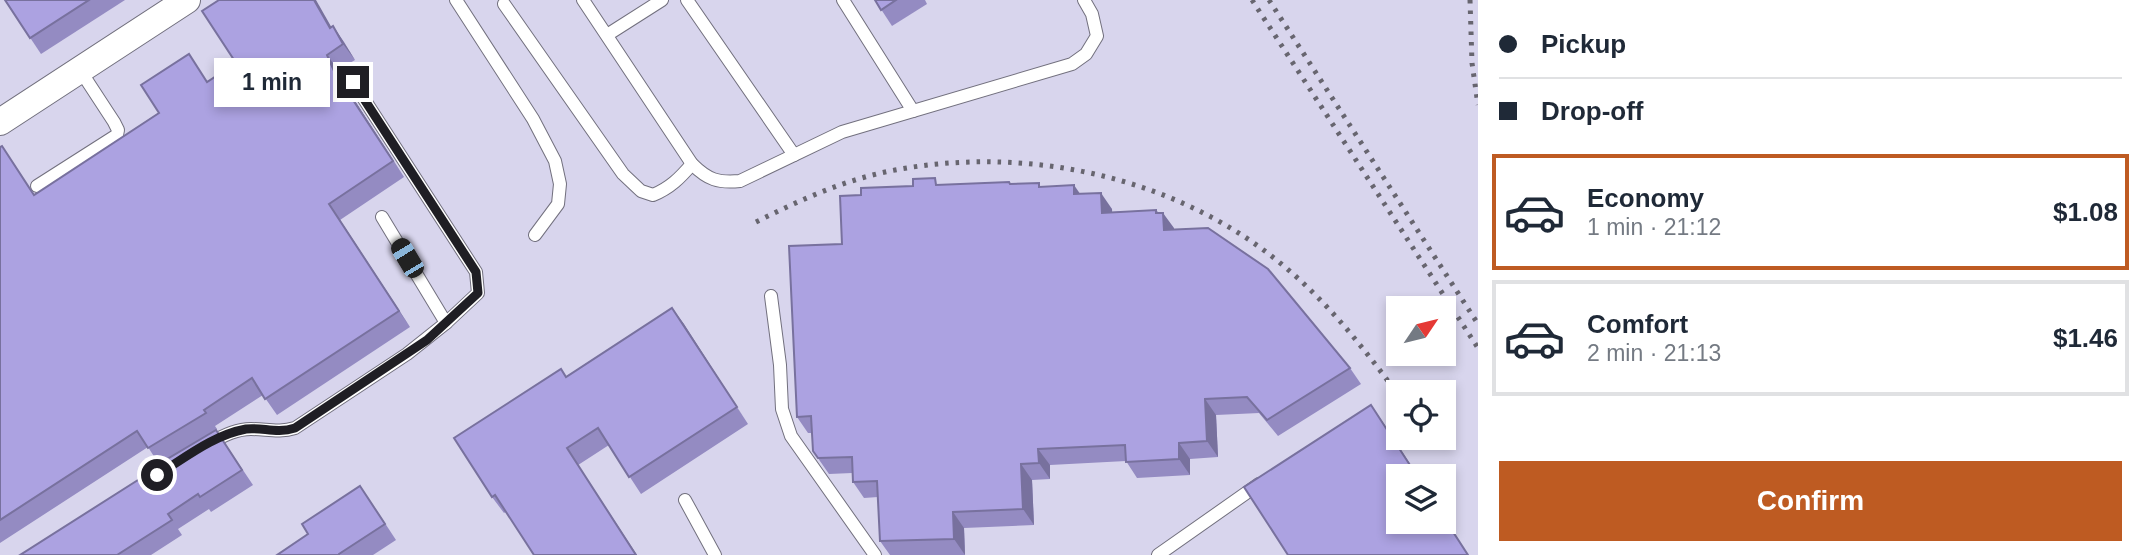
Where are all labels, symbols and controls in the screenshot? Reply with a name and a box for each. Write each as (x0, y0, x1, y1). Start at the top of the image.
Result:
text: Pickup (1541, 29, 1626, 59)
callout: 1 min (213, 57, 328, 106)
route end (337, 66, 369, 98)
text: 1 min (242, 69, 302, 95)
text: Drop-off (1541, 96, 1644, 126)
icon: car (1503, 181, 1566, 244)
text: Economy (1587, 183, 1704, 213)
text: $1.08 (2053, 197, 2118, 227)
text: 1 min · 21:12 (1587, 214, 1721, 240)
car (388, 235, 427, 281)
north arrow (1386, 296, 1456, 366)
map controls (1386, 296, 1456, 534)
icon: car (1503, 307, 1566, 370)
text: Comfort (1587, 309, 1688, 339)
text: $1.46 (2053, 323, 2118, 353)
text: 2 min · 21:13 (1587, 340, 1721, 366)
button: locate (1386, 380, 1456, 450)
route start (141, 459, 173, 491)
button: Confirm (1499, 461, 2122, 541)
button: layers (1386, 464, 1456, 534)

